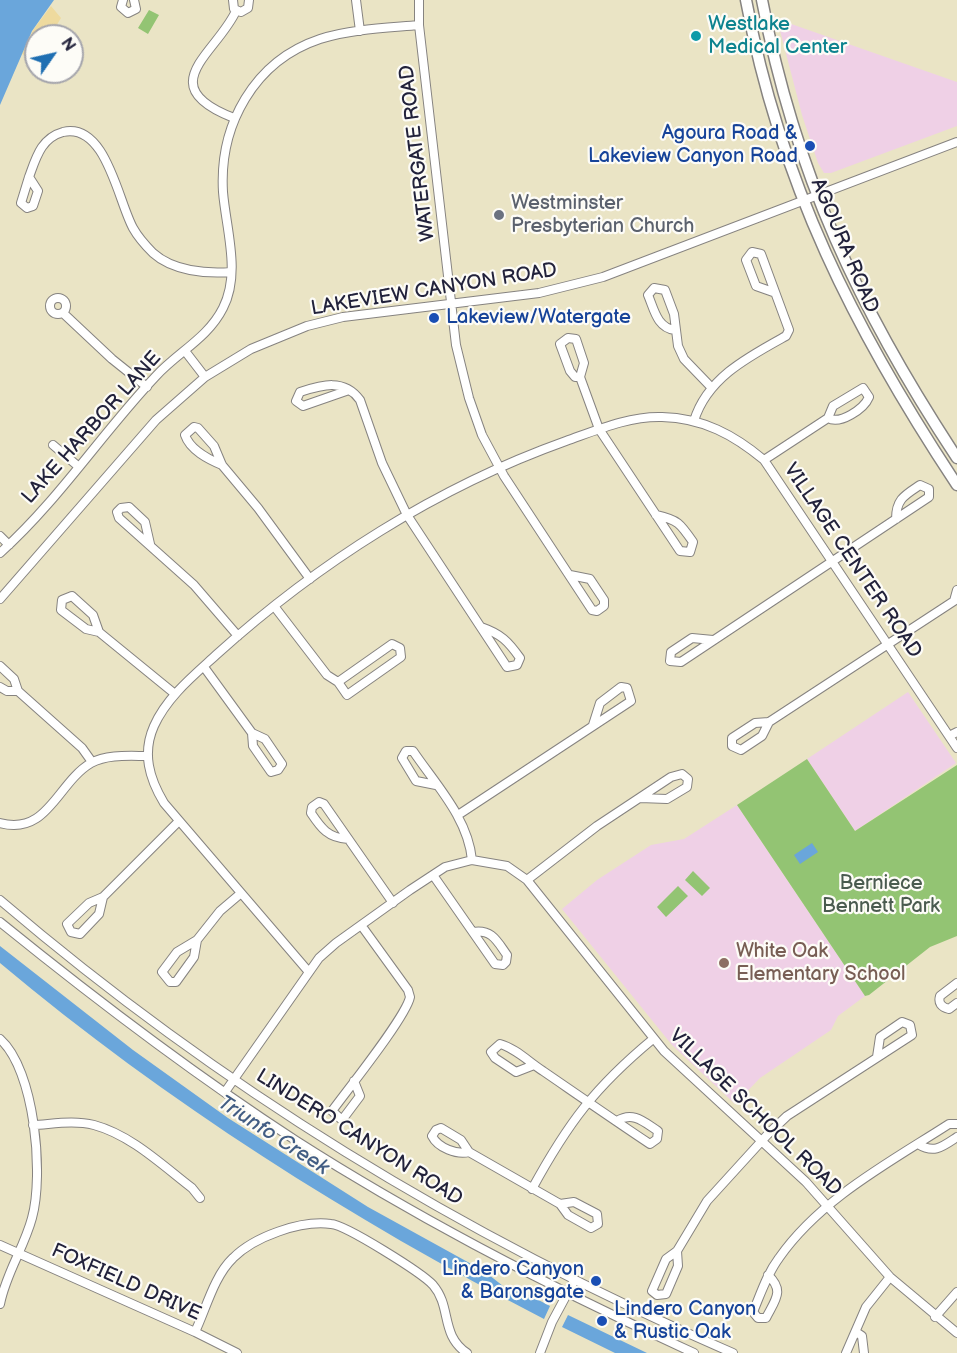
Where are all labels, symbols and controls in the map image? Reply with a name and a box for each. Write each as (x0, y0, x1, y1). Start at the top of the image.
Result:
place label: Westlake Medical Center (708, 13, 847, 60)
north arrow (24, 24, 84, 84)
marker: Westlake Medical Center (689, 29, 703, 43)
text: N (56, 34, 79, 55)
street label: WATERGATE ROAD (395, 63, 441, 243)
place label: Agoura Road & Lakeview Canyon Road (588, 122, 798, 169)
marker: Agoura Road & Lakeview Canyon Road (803, 139, 817, 153)
street label: AGOURA ROAD (805, 175, 883, 317)
place label: Westminster Presbyterian Church (511, 192, 694, 239)
marker: Westminster Presbyterian Church (492, 208, 506, 222)
street label: LAKEVIEW CANYON ROAD (309, 259, 559, 321)
place label: Lakeview/Watergate (446, 306, 631, 330)
marker: Lakeview/Watergate (427, 311, 441, 325)
street label: LAKE HARBOR LANE (17, 347, 167, 509)
street label: VILLAGE CENTER ROAD (778, 459, 926, 663)
park label: Berniece Bennett Park (822, 872, 940, 919)
place label: White Oak Elementary School (736, 940, 906, 987)
marker: White Oak Elementary School (717, 956, 731, 970)
street label: VILLAGE SCHOOL ROAD (664, 1024, 846, 1202)
street label: LINDERO CANYON ROAD (251, 1065, 467, 1211)
water label: Triunfo Creek (213, 1091, 333, 1181)
street label: FOXFIELD DRIVE (47, 1239, 205, 1327)
place label: Lindero Canyon & Baronsgate (442, 1258, 584, 1305)
marker: Lindero Canyon & Baronsgate (589, 1274, 603, 1288)
place label: Lindero Canyon & Rustic Oak (614, 1298, 756, 1345)
marker: Lindero Canyon & Rustic Oak (595, 1314, 609, 1328)

